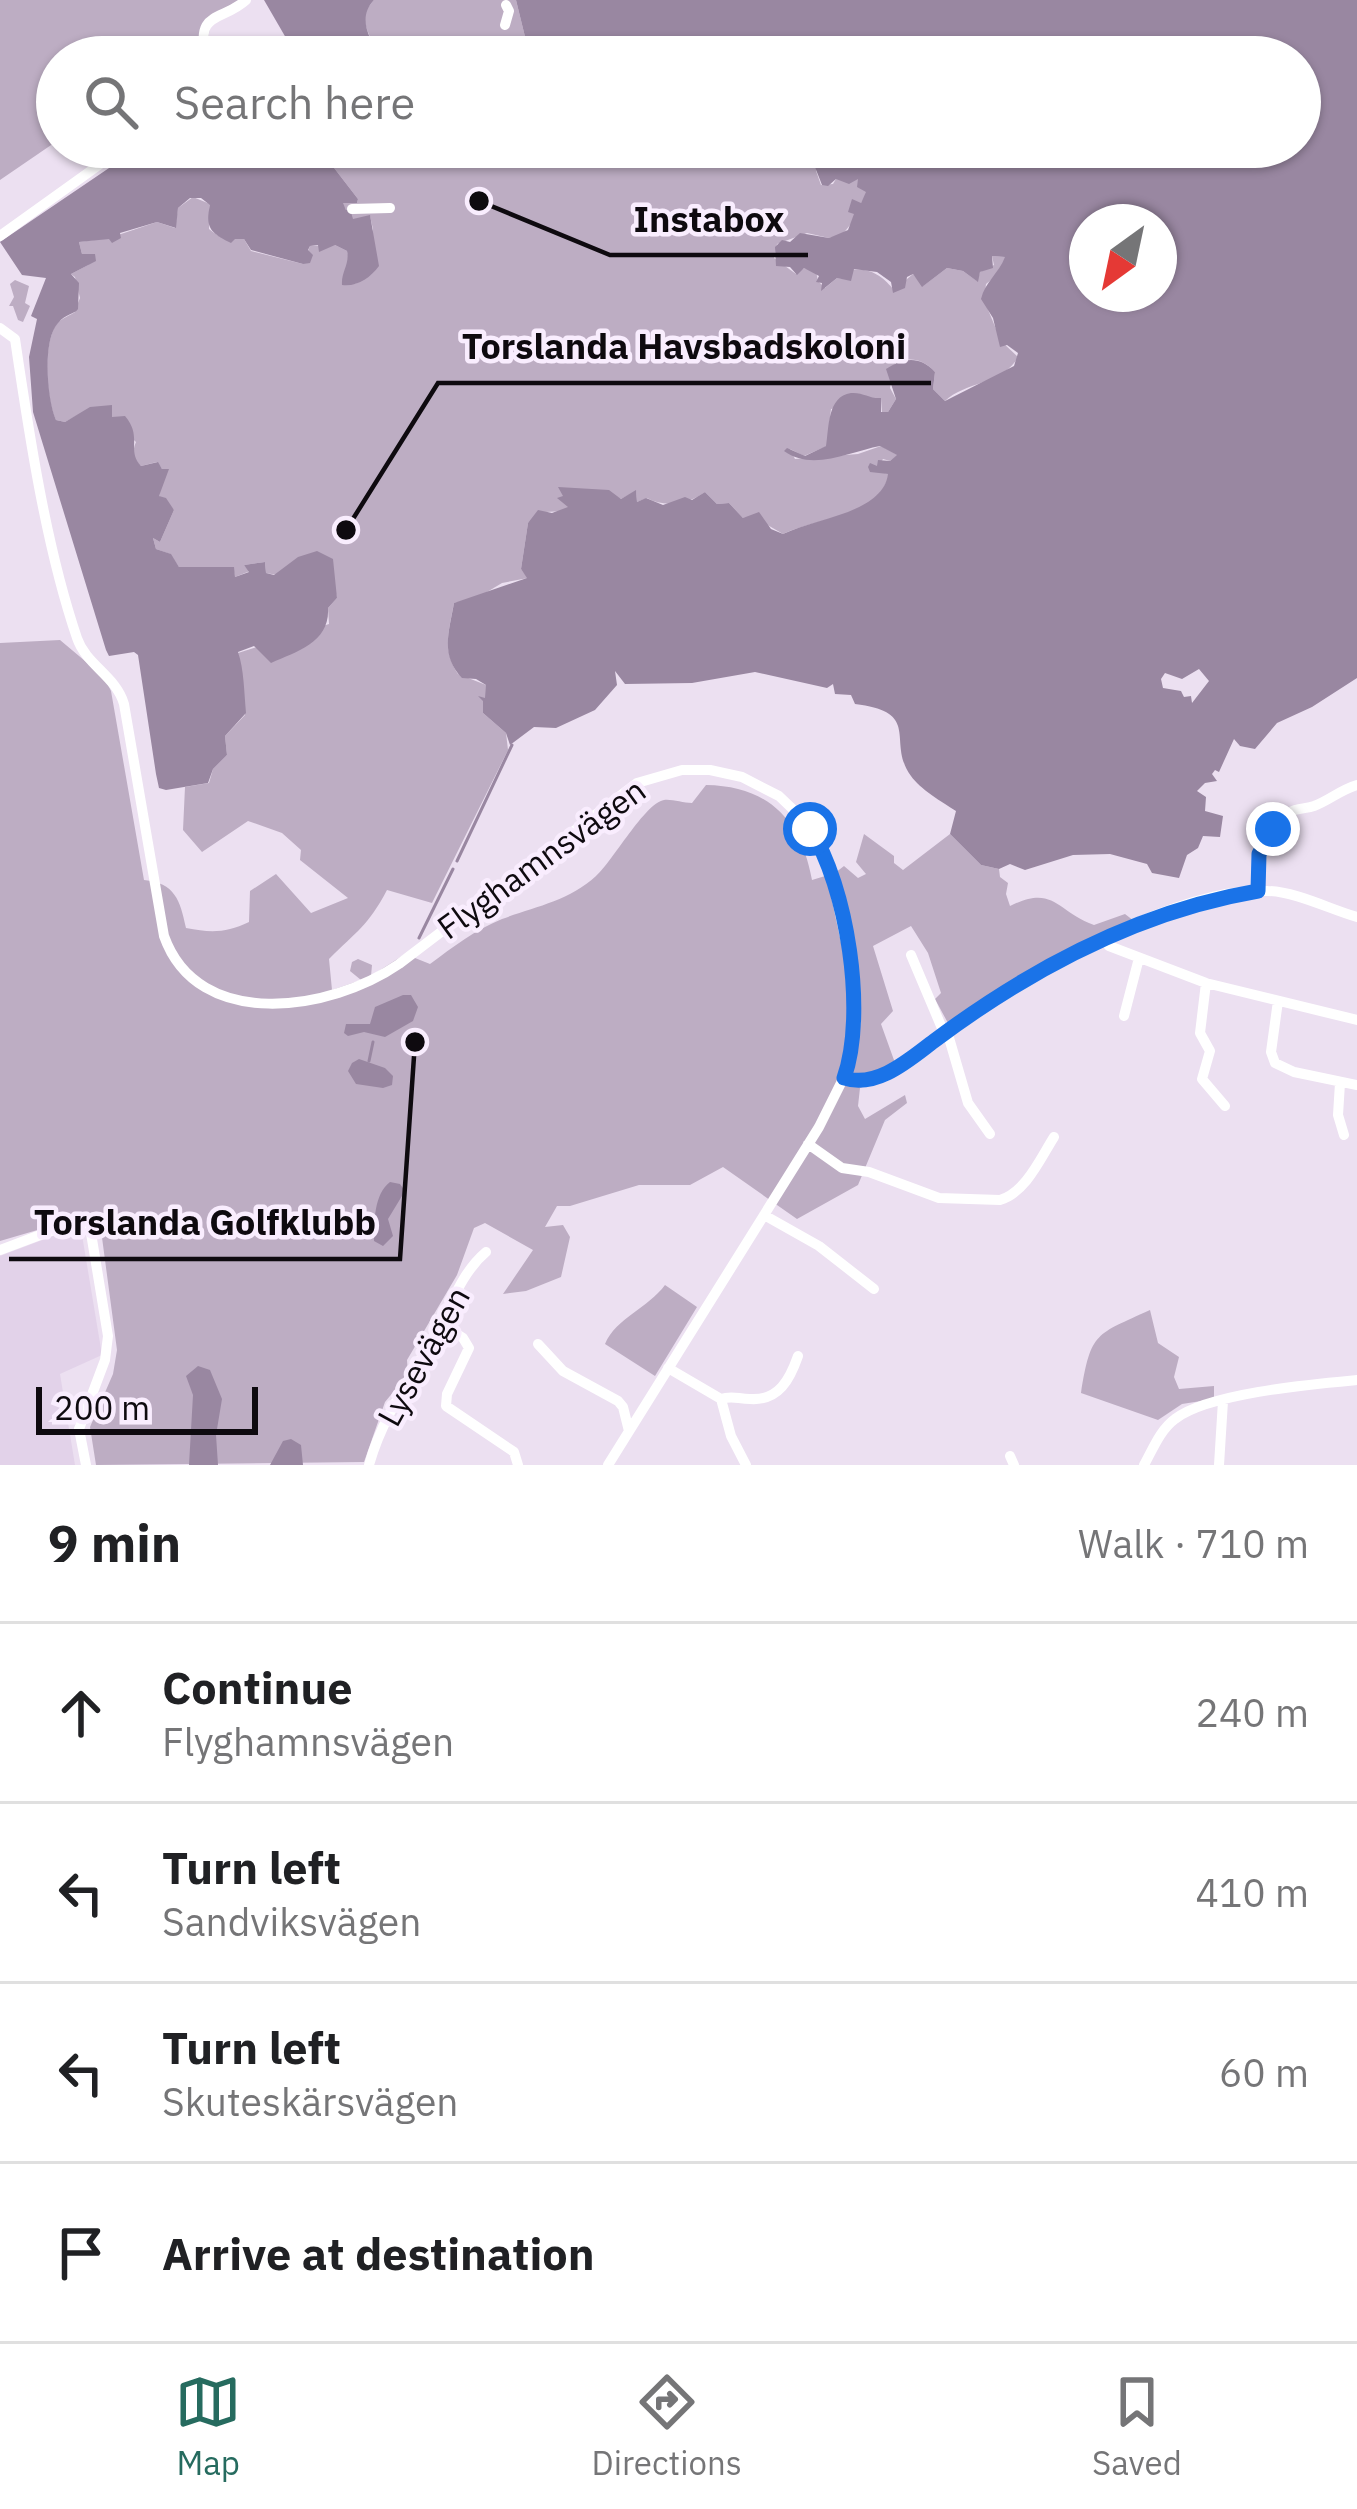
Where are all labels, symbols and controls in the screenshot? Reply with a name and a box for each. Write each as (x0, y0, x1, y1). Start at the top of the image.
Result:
search box (36, 36, 1321, 168)
icon: search (78, 69, 144, 135)
text: Search here (174, 73, 415, 131)
callout: Instabox (610, 183, 808, 255)
text: Instabox (634, 195, 784, 242)
north arrow (1069, 204, 1177, 312)
callout: Torslanda Havsbadskoloni (438, 311, 931, 383)
text: Torslanda Havsbadskoloni (462, 322, 906, 369)
street label: Flyghamnsvägen (428, 768, 654, 948)
route start (783, 802, 837, 856)
route end (1246, 802, 1300, 856)
callout: Torslanda Golfklubb (9, 1187, 400, 1259)
text: Torslanda Golfklubb (34, 1198, 376, 1245)
street label: Lysevägen (367, 1279, 479, 1433)
scale bar (36, 1381, 258, 1434)
text: 200 m (54, 1386, 150, 1429)
text: 9 min (48, 1510, 181, 1576)
text: Walk · 710 m (1078, 1518, 1309, 1569)
text: Continue (162, 1658, 353, 1716)
icon: ahead (48, 1680, 114, 1746)
text: 240 m (1196, 1687, 1309, 1738)
text: Flyghamnsvägen (162, 1716, 454, 1767)
text: Turn left (162, 1838, 341, 1896)
icon: left (48, 1860, 114, 1926)
text: 410 m (1196, 1867, 1309, 1918)
text: Sandviksvägen (162, 1896, 421, 1947)
text: Turn left (162, 2018, 341, 2076)
icon: left (48, 2040, 114, 2106)
text: 60 m (1219, 2047, 1309, 2098)
text: Skuteskärsvägen (162, 2076, 458, 2127)
icon: arrive (48, 2220, 114, 2286)
text: Arrive at destination (162, 2224, 595, 2282)
tab: Map (175, 2369, 241, 2484)
tab: Directions (592, 2369, 742, 2484)
tab: Saved (1092, 2369, 1182, 2484)

